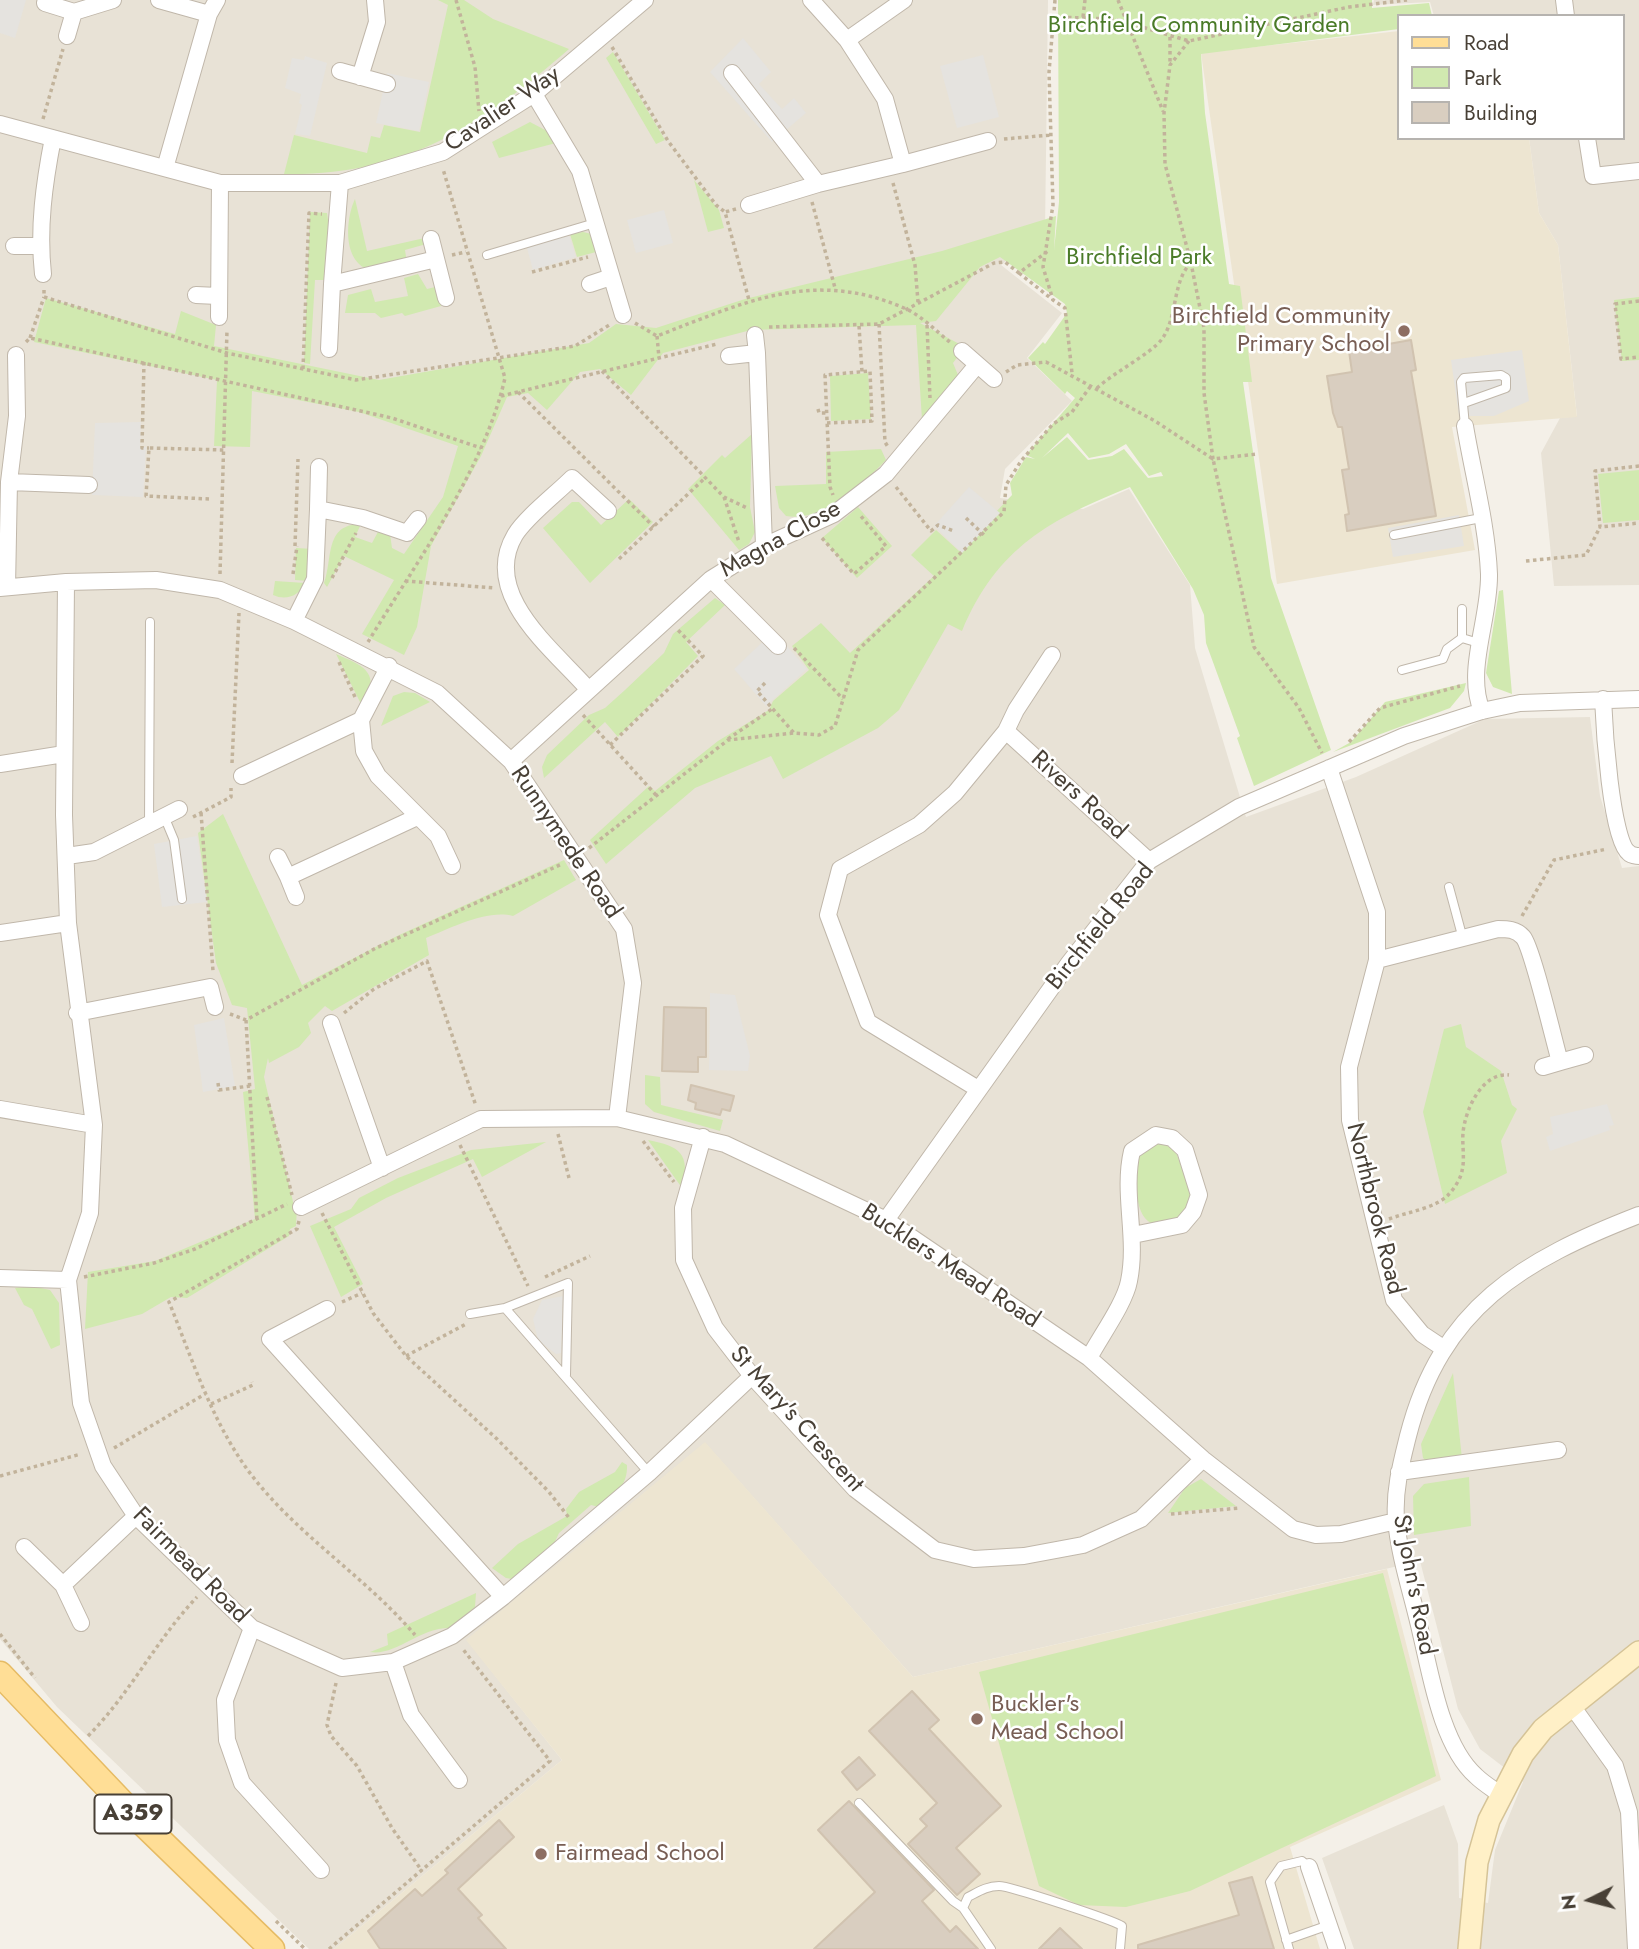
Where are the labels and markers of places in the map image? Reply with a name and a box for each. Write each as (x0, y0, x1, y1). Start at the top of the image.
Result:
place label: Birchfield Community Primary School (1172, 303, 1390, 359)
marker: Birchfield Community Primary School (1396, 323, 1412, 339)
place label: Buckler's Mead School (991, 1691, 1124, 1747)
marker: Buckler's Mead School (969, 1711, 985, 1727)
place label: Fairmead School (555, 1840, 725, 1868)
marker: Fairmead School (533, 1846, 549, 1862)

